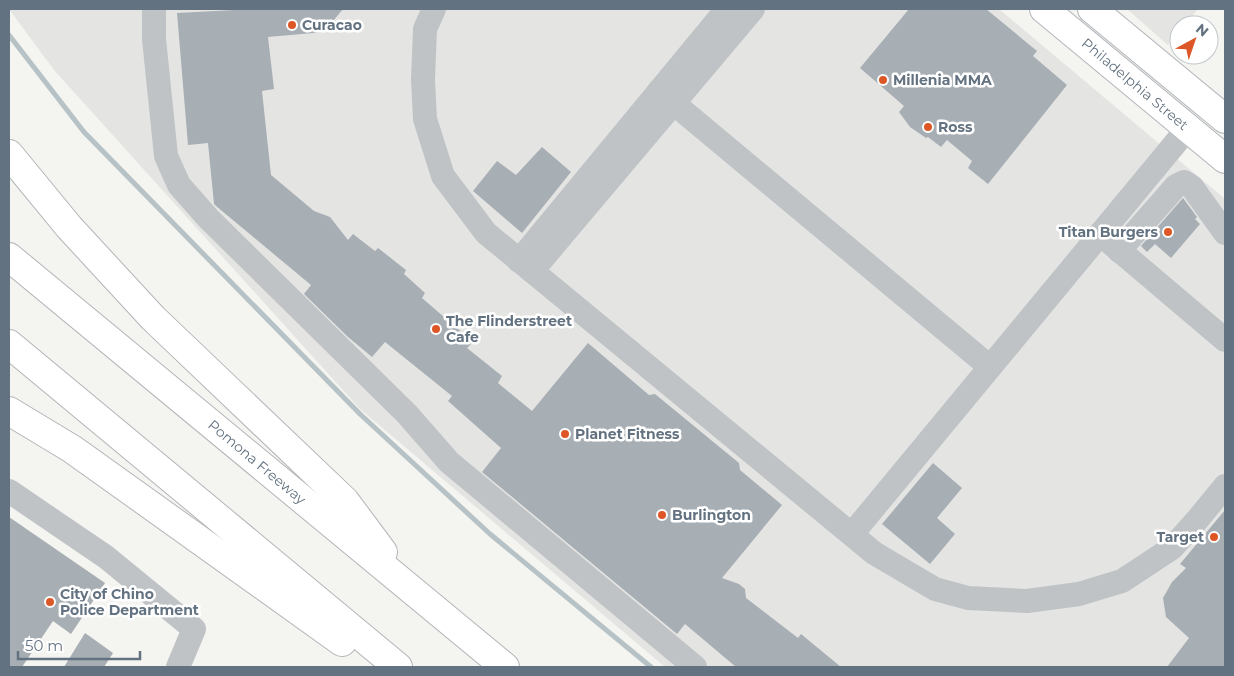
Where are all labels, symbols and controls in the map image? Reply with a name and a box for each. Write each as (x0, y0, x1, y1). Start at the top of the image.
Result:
north arrow (1169, 15, 1219, 65)
place label: Curacao (302, 16, 362, 34)
marker: Curacao (286, 19, 298, 31)
text: N (1192, 20, 1212, 41)
street label: Philadelphia Street (1078, 34, 1192, 134)
place label: Millenia MMA (893, 71, 992, 89)
marker: Millenia MMA (877, 74, 889, 86)
place label: Ross (938, 118, 973, 136)
marker: Ross (922, 121, 934, 133)
place label: Titan Burgers (1059, 223, 1159, 241)
marker: Titan Burgers (1162, 226, 1174, 238)
place label: The Flinderstreet Cafe (446, 312, 572, 346)
marker: The Flinderstreet Cafe (430, 323, 442, 335)
street label: Pomona Freeway (204, 416, 310, 508)
place label: Planet Fitness (575, 425, 680, 443)
marker: Planet Fitness (559, 428, 571, 440)
place label: Burlington (672, 506, 751, 524)
marker: Burlington (656, 509, 668, 521)
place label: Target (1156, 528, 1204, 546)
marker: Target (1208, 531, 1220, 543)
place label: City of Chino Police Department (60, 585, 199, 619)
marker: City of Chino Police Department (44, 596, 56, 608)
scale bar (18, 628, 140, 660)
text: 50 m (25, 636, 63, 655)

